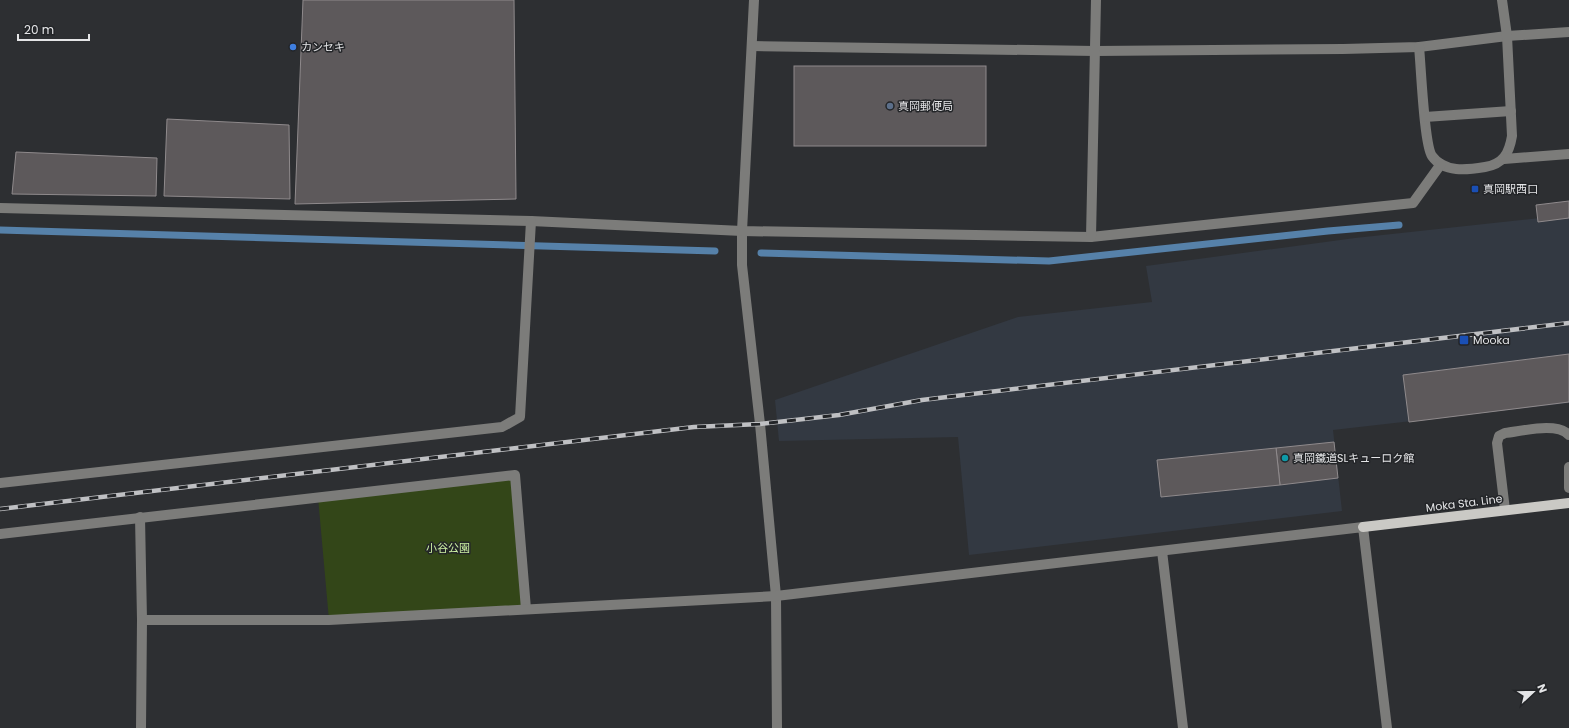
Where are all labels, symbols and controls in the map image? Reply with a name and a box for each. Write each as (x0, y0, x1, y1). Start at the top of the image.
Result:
scale bar (18, 16, 89, 42)
text: 20 m (24, 21, 54, 38)
place label: カンセキ (301, 39, 345, 55)
marker: カンセキ (288, 42, 298, 52)
place label: 真岡郵便局 (898, 98, 953, 114)
marker: 真岡郵便局 (885, 101, 895, 111)
place label: 真岡駅西口 (1483, 181, 1538, 197)
marker: 真岡駅西口 (1470, 184, 1480, 194)
place label: Mooka (1473, 332, 1510, 348)
marker: Mooka (1458, 334, 1470, 346)
place label: 真岡鐵道SLキューロク館 (1293, 450, 1414, 466)
marker: 真岡鐵道SLキューロク館 (1280, 453, 1290, 463)
street label: Moka Sta. Line (1425, 490, 1503, 516)
park label: 小谷公園 (426, 540, 470, 556)
north arrow (1513, 672, 1553, 712)
text: N (1533, 681, 1551, 695)

